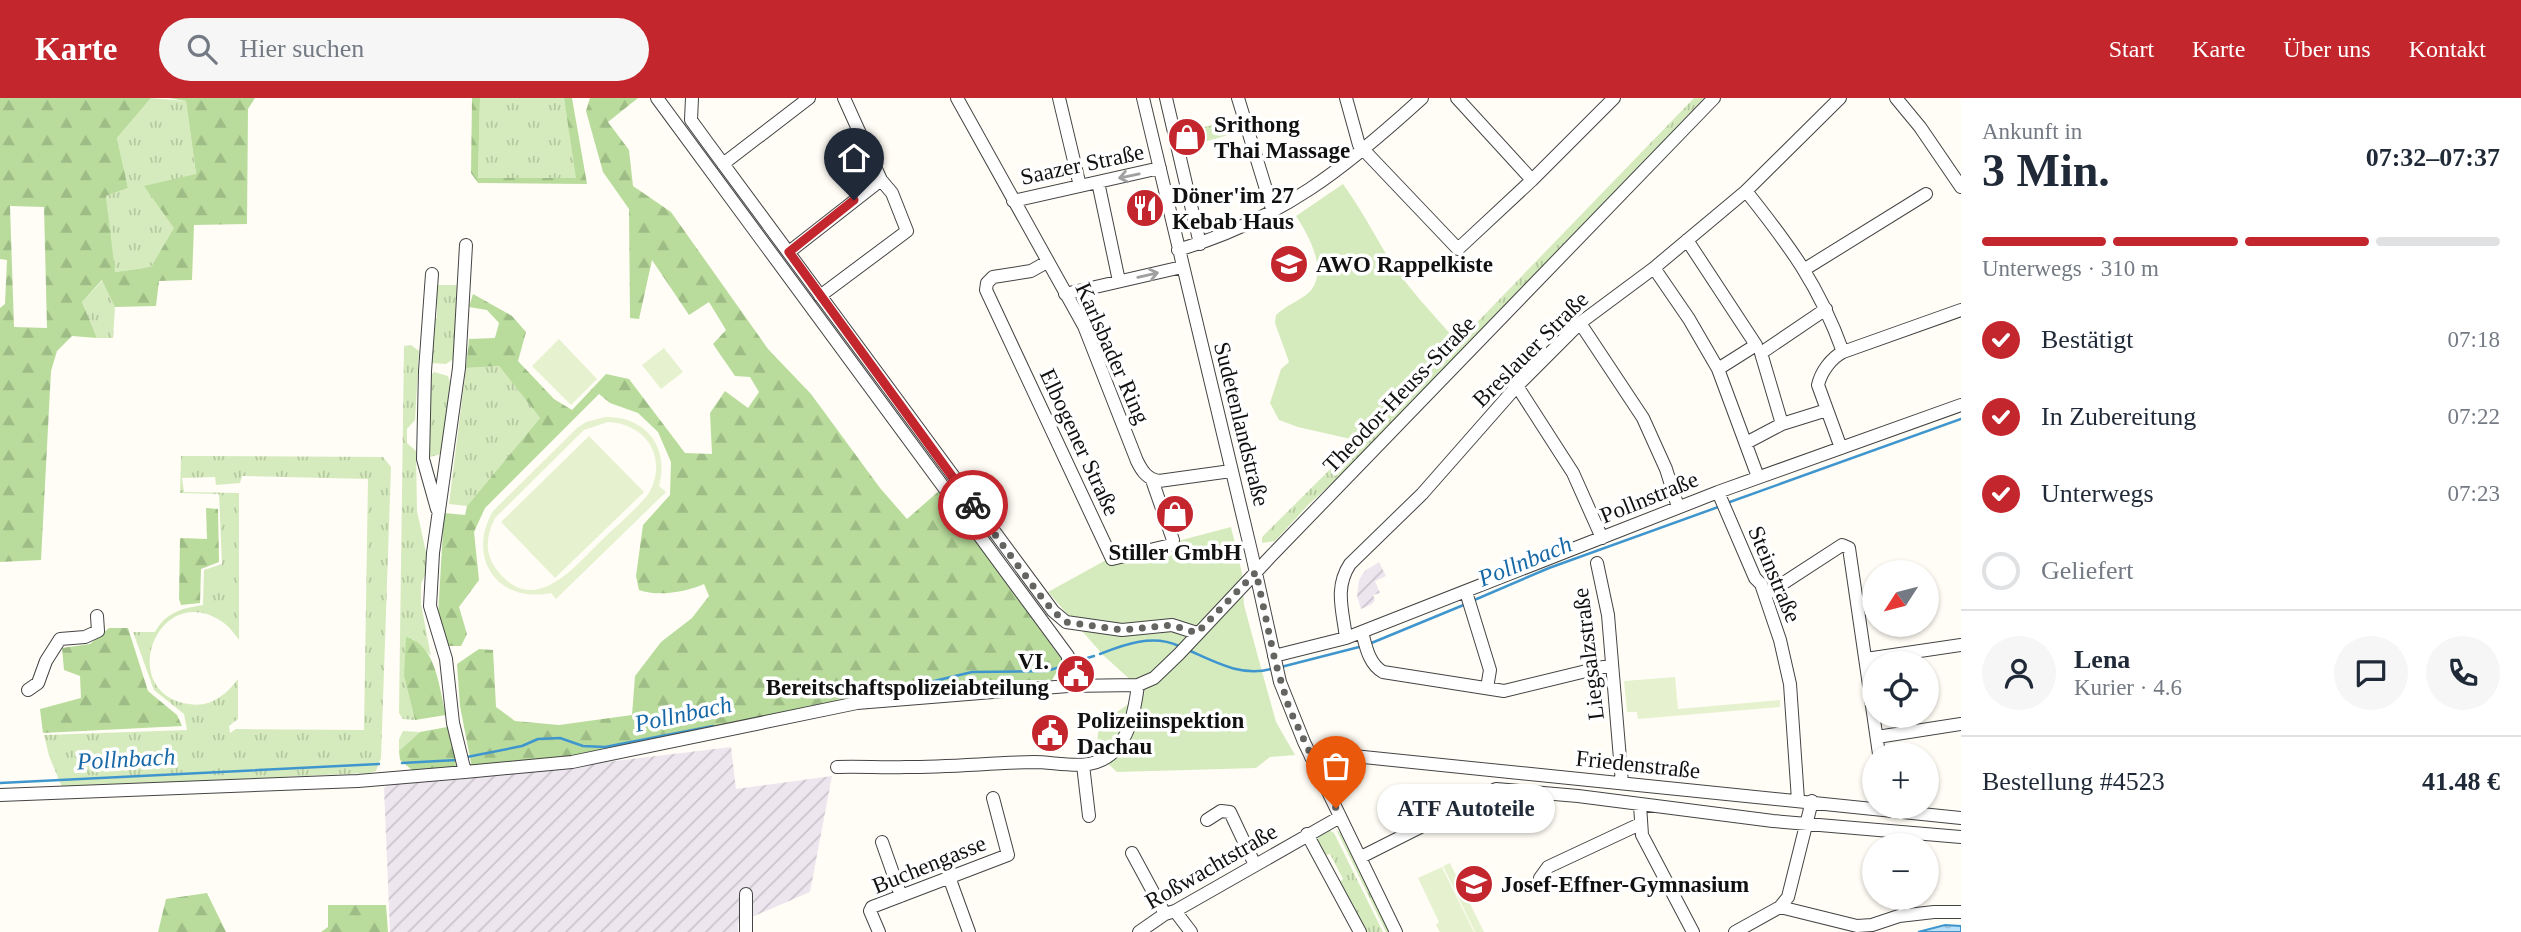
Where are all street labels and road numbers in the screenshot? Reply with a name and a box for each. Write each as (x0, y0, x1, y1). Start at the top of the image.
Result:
street label: Saazer Straße (1018, 139, 1146, 190)
street label: Karlsbader Ring (1070, 279, 1155, 428)
street label: Breslauer Straße (1468, 287, 1593, 412)
street label: Theodor-Heuss-Straße (1318, 311, 1481, 478)
street label: Sudetenlandstraße (1209, 339, 1274, 509)
street label: Elbogener Straße (1035, 365, 1124, 520)
street label: Pollnstraße (1597, 466, 1702, 528)
street label: Steinstraße (1743, 522, 1806, 626)
street label: Liegsalzstraße (1568, 586, 1609, 721)
street label: Friedenstraße (1574, 746, 1702, 783)
street label: Roßwachtstraße (1141, 819, 1282, 914)
street label: Buchengasse (869, 830, 990, 899)

